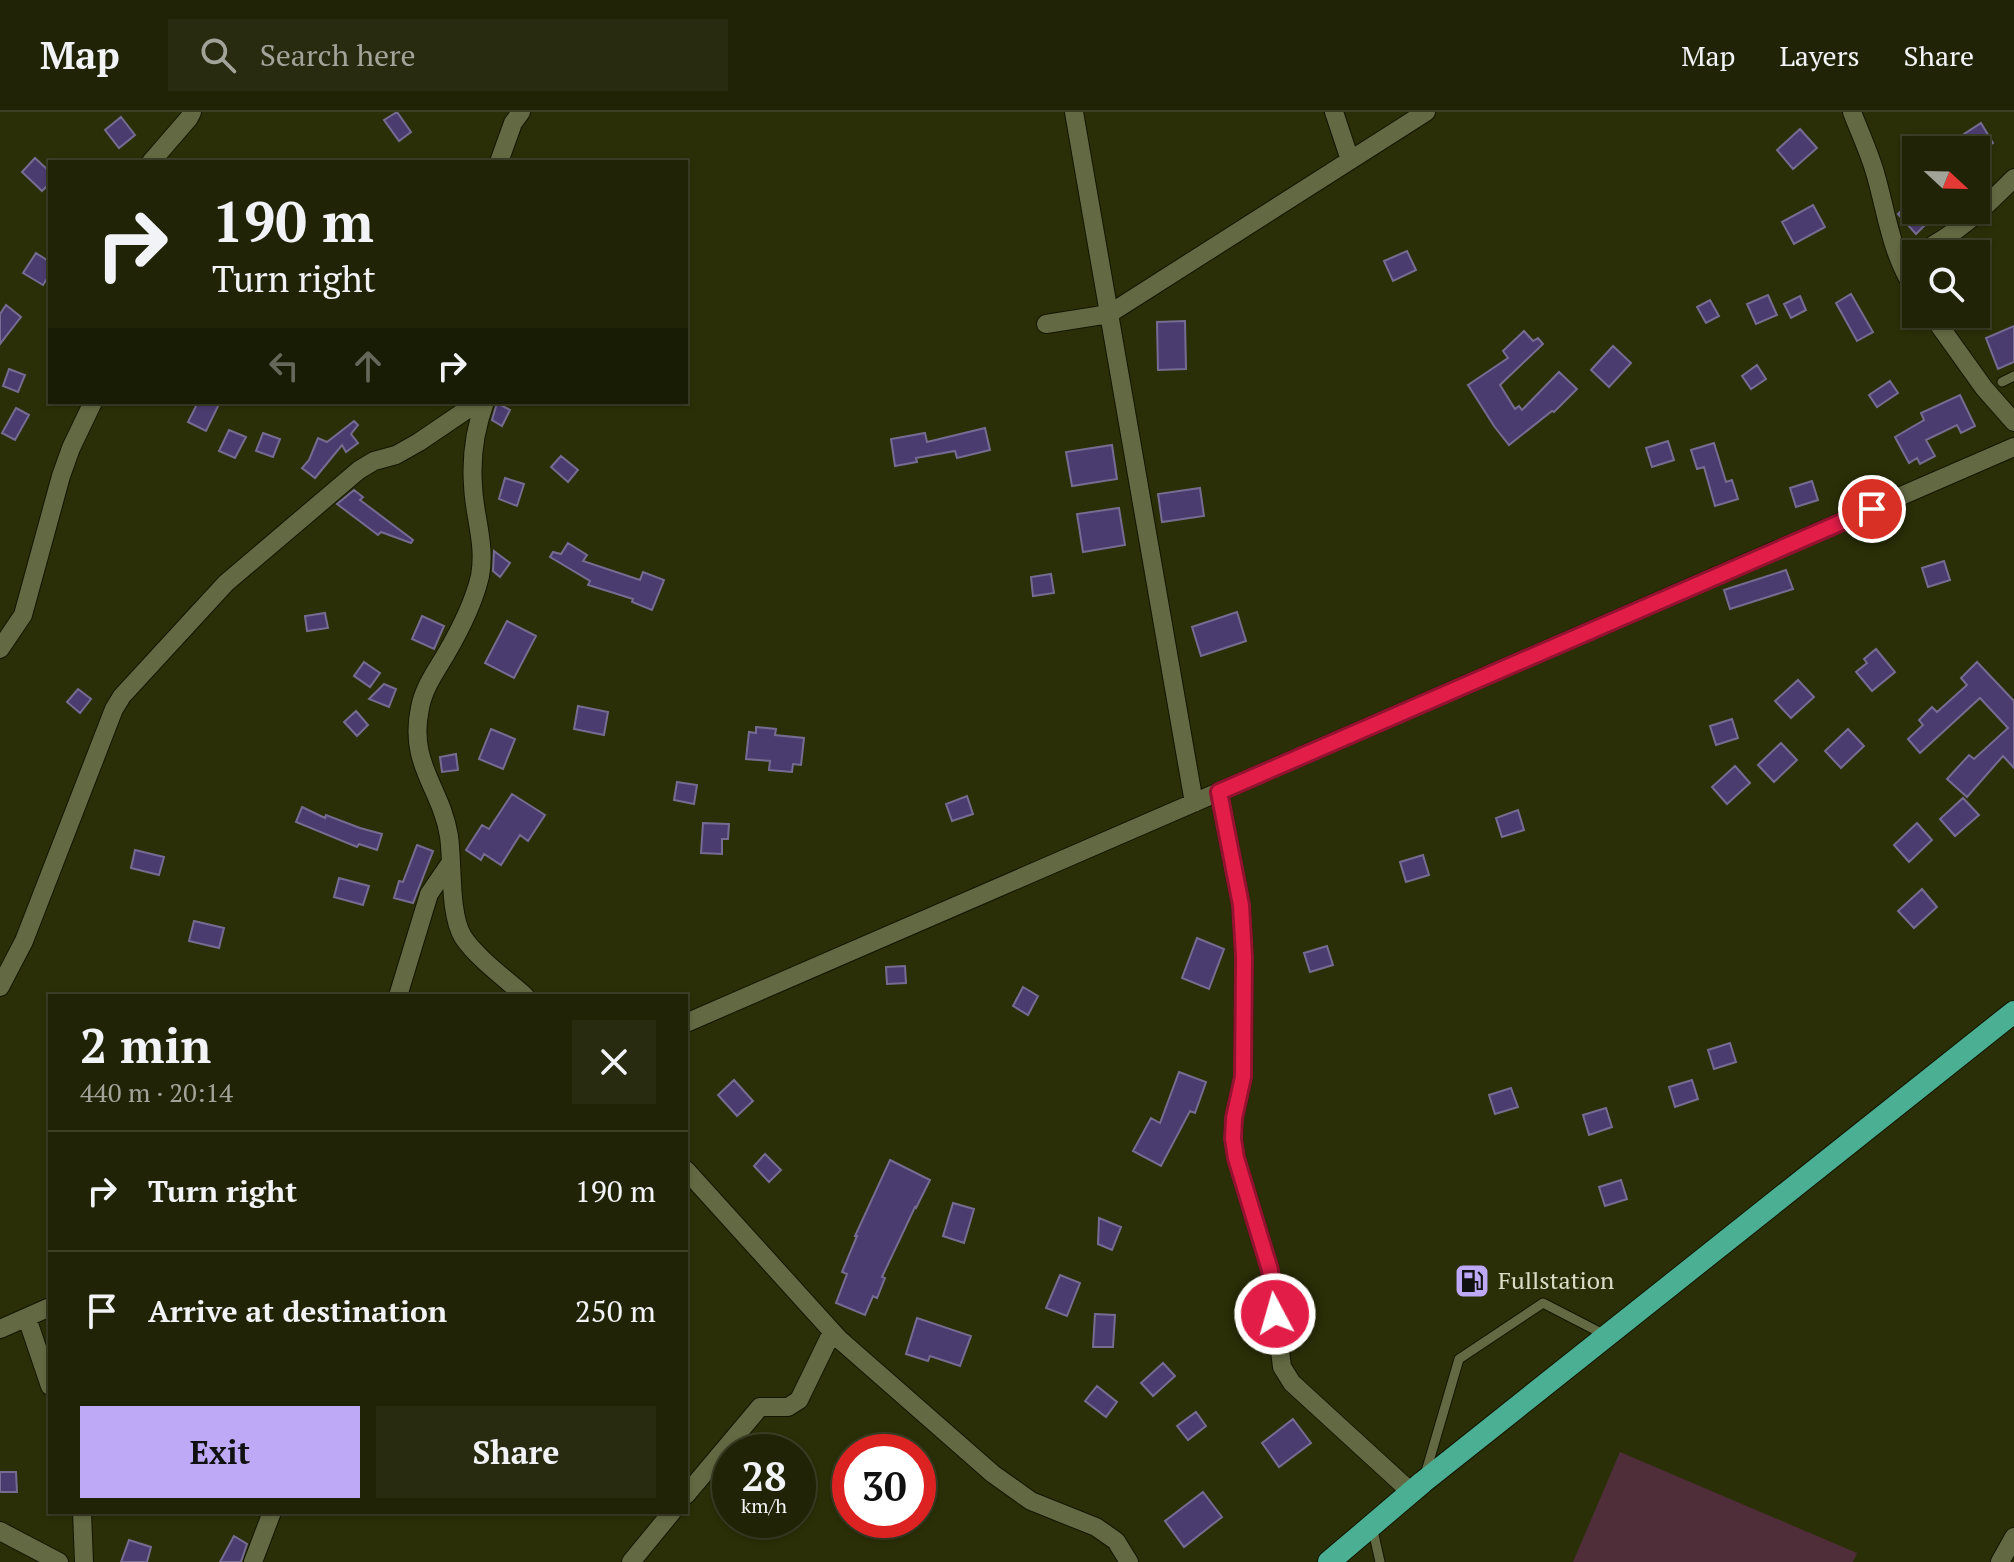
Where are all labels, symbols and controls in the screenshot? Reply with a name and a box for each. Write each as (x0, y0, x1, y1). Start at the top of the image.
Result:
search box (168, 19, 728, 91)
text: Map (40, 30, 120, 80)
icon: search (196, 33, 240, 77)
text: Search here (260, 35, 416, 75)
text: Map (1681, 37, 1735, 74)
text: Layers (1779, 37, 1860, 74)
text: Share (1904, 37, 1974, 74)
north arrow (1902, 136, 1990, 224)
map controls (1902, 136, 1990, 328)
text: 190 m (212, 184, 374, 258)
icon: right (80, 192, 184, 296)
button: search (1902, 240, 1990, 328)
text: Turn right (212, 255, 376, 302)
icon: left (262, 344, 306, 388)
icon: ahead (346, 344, 390, 388)
icon: right (430, 344, 474, 388)
pin (1838, 475, 1906, 543)
icon: arrive (1850, 487, 1894, 531)
text: 2 min (80, 1013, 211, 1077)
button: close (572, 1020, 656, 1104)
text: 440 m · 20:14 (80, 1075, 233, 1109)
icon: right (80, 1169, 124, 1213)
text: Turn right (148, 1171, 297, 1211)
text: 190 m (575, 1171, 656, 1211)
fuel station icon: Fullstation (1453, 1262, 1491, 1300)
place label: Fullstation (1498, 1264, 1614, 1296)
position arrow (1233, 1272, 1317, 1356)
icon: arrive (80, 1289, 124, 1333)
text: Arrive at destination (148, 1291, 447, 1331)
text: 250 m (575, 1291, 656, 1331)
button: Exit (80, 1406, 360, 1498)
button: Share (376, 1406, 656, 1498)
speed limit sign: 30 (832, 1434, 936, 1538)
text: 28 (741, 1449, 787, 1502)
text: km/h (741, 1492, 787, 1519)

